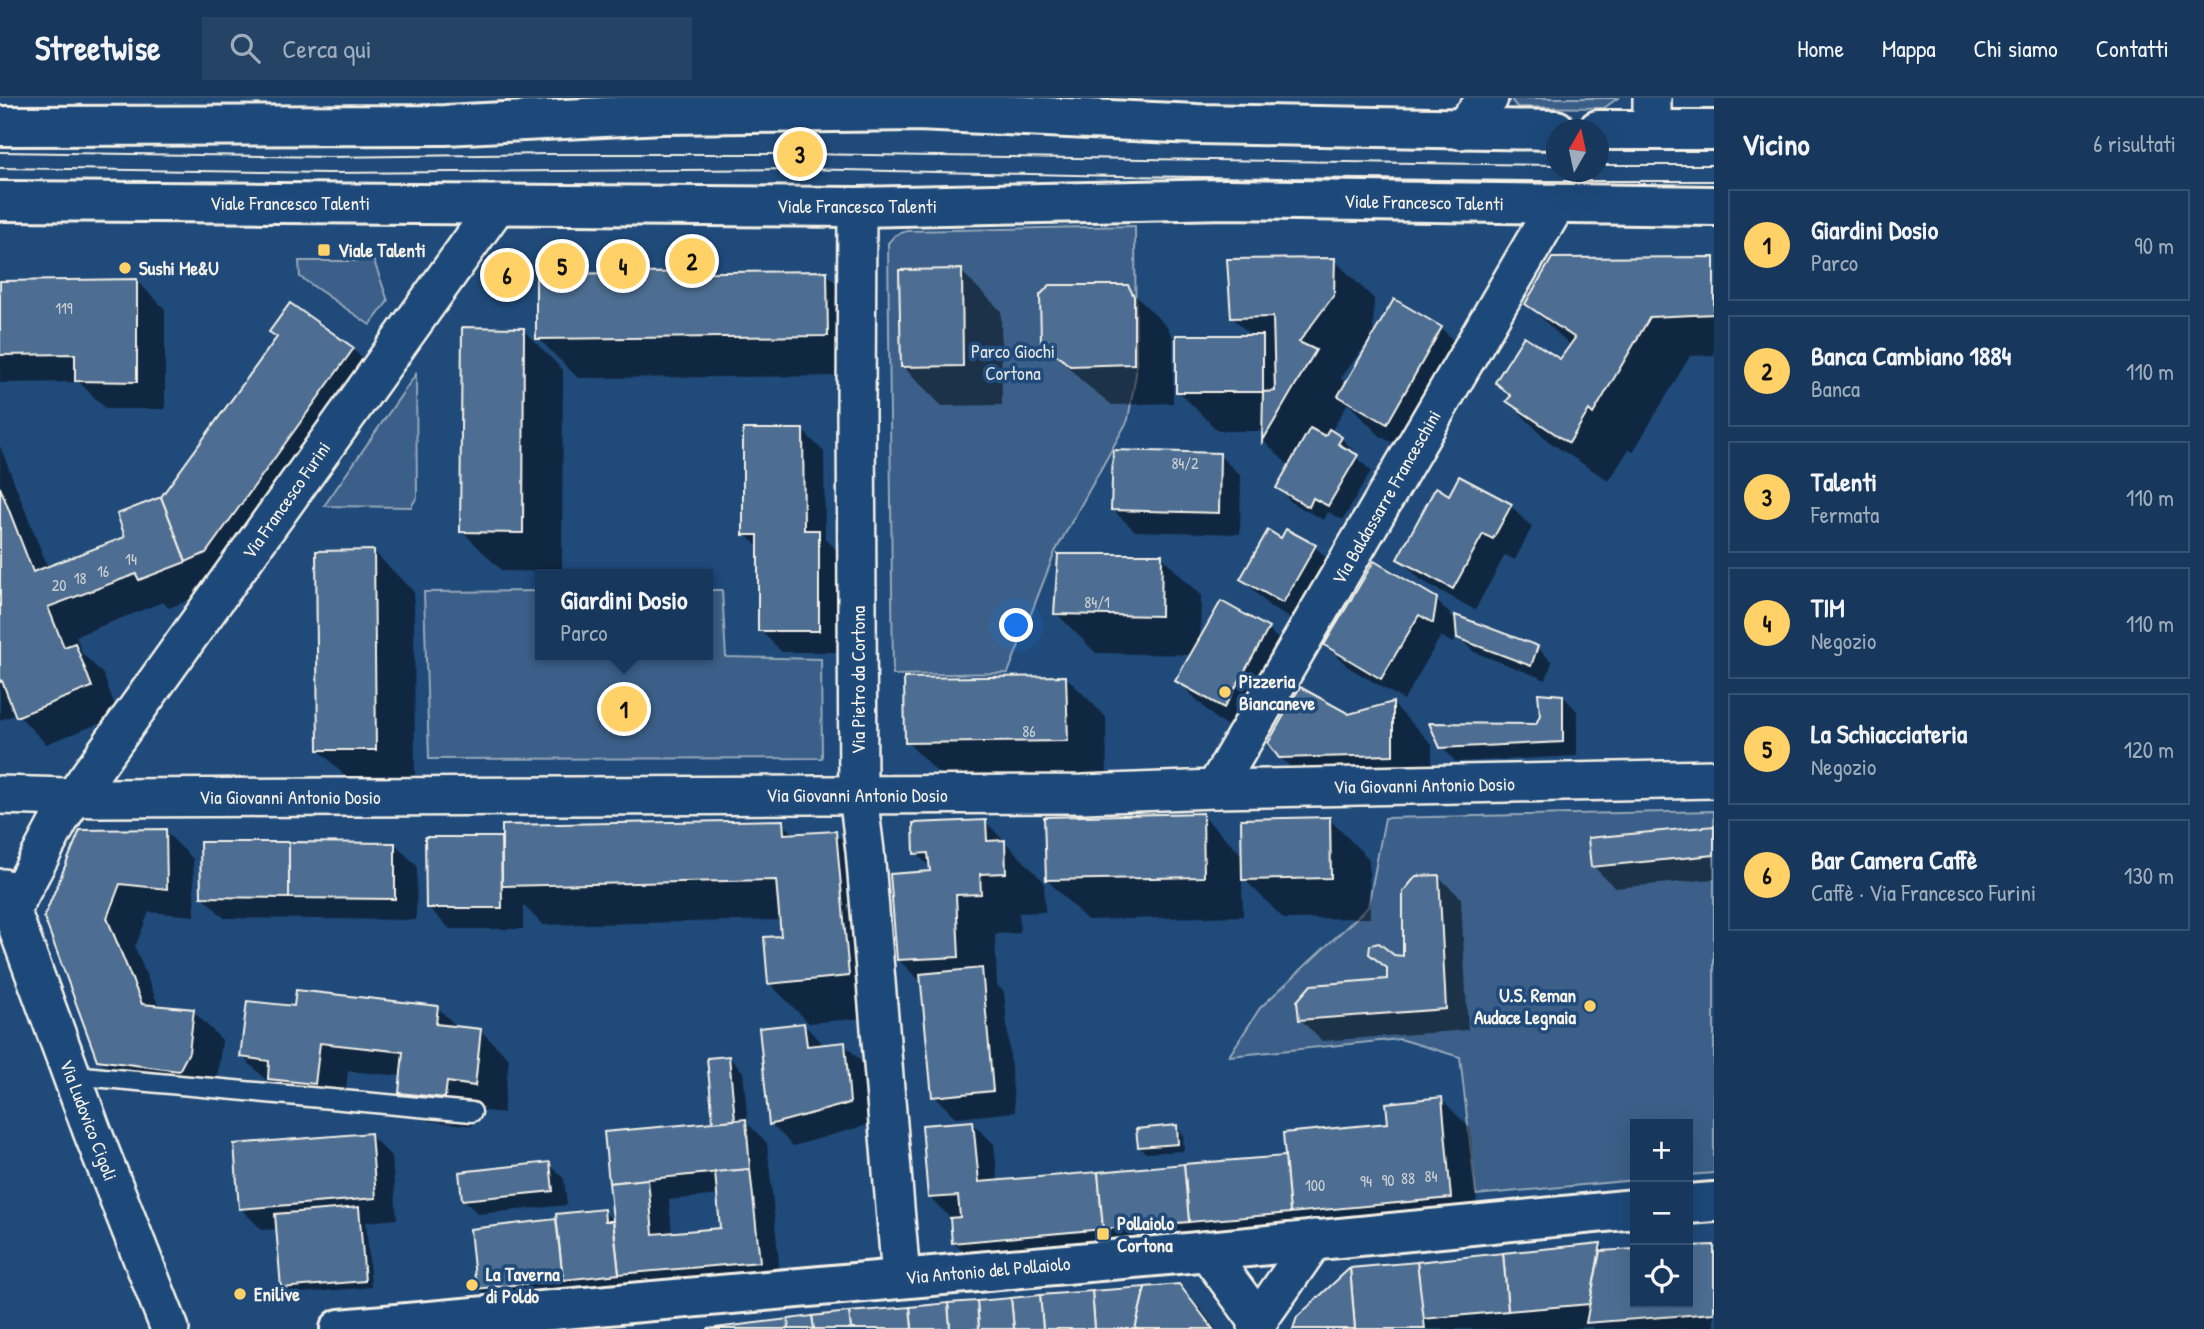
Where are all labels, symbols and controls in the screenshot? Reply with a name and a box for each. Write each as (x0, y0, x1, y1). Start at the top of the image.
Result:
search box (202, 17, 692, 80)
text: Streetwise (35, 26, 160, 70)
icon: search (226, 29, 264, 67)
text: Cerca qui (282, 31, 371, 66)
text: Home (1797, 32, 1844, 64)
text: Mappa (1882, 32, 1936, 64)
text: Chi siamo (1974, 32, 2058, 64)
text: Contatti (2096, 32, 2169, 64)
north arrow (1546, 119, 1609, 182)
text: Vicino (1742, 124, 1810, 164)
pin: 3 (777, 128, 823, 180)
text: 6 risultati (2093, 128, 2176, 159)
street label: Viale Francesco Talenti (1344, 188, 1504, 216)
street label: Viale Francesco Talenti (210, 190, 370, 216)
street label: Viale Francesco Talenti (777, 193, 937, 219)
text: Giardini Dosio (1811, 212, 1938, 247)
text: 1 (1763, 230, 1771, 261)
text: 90 m (2134, 230, 2174, 261)
pin: 2 (669, 235, 715, 287)
place label: Viale Talenti (338, 237, 426, 263)
pin: 5 (539, 240, 585, 292)
pin: 4 (600, 240, 646, 292)
marker: Viale Talenti (316, 242, 332, 258)
text: Parco (1811, 247, 1858, 278)
pin: 6 (484, 249, 530, 301)
place label: Sushi Me&U (139, 255, 219, 281)
marker: Sushi Me&U (117, 260, 133, 276)
house number: 119 (55, 297, 73, 319)
park label: Parco Giochi Cortona (971, 338, 1055, 386)
text: Banca Cambiano 1884 (1811, 338, 2011, 373)
text: 2 (1762, 356, 1772, 387)
text: 110 m (2126, 356, 2174, 387)
text: Banca (1811, 373, 1860, 404)
street label: Via Baldassarre Franceschini (1325, 405, 1447, 589)
street label: Via Francesco Furini (236, 436, 336, 564)
house number: 84/2 (1171, 452, 1199, 474)
text: Talenti (1811, 464, 1877, 499)
text: 3 (1762, 482, 1772, 513)
text: 110 m (2126, 482, 2174, 513)
text: Fermata (1811, 499, 1879, 530)
house number: 14 (125, 548, 137, 570)
house number: 16 (97, 560, 109, 582)
house number: 18 (74, 567, 86, 589)
popup (535, 569, 713, 660)
house number: 20 (52, 574, 66, 596)
text: Giardini Dosio (560, 582, 688, 617)
text: TIM (1811, 590, 1845, 625)
house number: 84/1 (1084, 591, 1110, 613)
street label: Via Pietro da Cortona (845, 605, 871, 754)
your location (999, 608, 1033, 642)
text: 4 (1763, 608, 1771, 639)
text: 110 m (2126, 608, 2174, 639)
text: Parco (560, 617, 608, 648)
text: Negozio (1811, 625, 1876, 656)
place label: Pizzeria Biancaneve (1239, 668, 1315, 716)
pin: 1 (601, 683, 647, 735)
marker: Pizzeria Biancaneve (1217, 684, 1233, 700)
text: La Schiacciateria (1811, 716, 1967, 751)
house number: 86 (1022, 720, 1036, 742)
text: 5 (1762, 734, 1772, 765)
text: 120 m (2124, 734, 2174, 765)
text: Negozio (1811, 751, 1876, 782)
street label: Via Giovanni Antonio Dosio (1333, 770, 1515, 800)
street label: Via Giovanni Antonio Dosio (766, 782, 948, 808)
street label: Via Giovanni Antonio Dosio (199, 784, 381, 810)
text: Bar Camera Caffè (1811, 842, 1977, 877)
text: 6 (1762, 860, 1772, 891)
text: 130 m (2124, 860, 2174, 891)
text: Caffè · Via Francesco Furini (1811, 877, 2036, 908)
place label: U.S. Reman Audace Legnaia (1474, 982, 1577, 1031)
marker: U.S. Reman Audace Legnaia (1582, 998, 1598, 1014)
street label: Via Ludovico Cigoli (54, 1056, 124, 1184)
map controls (1630, 1119, 1693, 1308)
button: + (1630, 1119, 1693, 1182)
house number: 84 (1425, 1165, 1437, 1187)
house number: 88 (1401, 1167, 1415, 1189)
house number: 90 (1381, 1169, 1395, 1191)
house number: 94 (1360, 1170, 1372, 1192)
house number: 100 (1305, 1174, 1325, 1196)
button: − (1630, 1182, 1693, 1245)
place label: Pollaiolo Cortona (1117, 1210, 1174, 1258)
marker: Pollaiolo Cortona (1095, 1226, 1111, 1242)
button: locate (1630, 1245, 1693, 1308)
street label: Via Antonio del Pollaiolo (905, 1250, 1072, 1290)
place label: La Taverna di Poldo (486, 1261, 560, 1309)
marker: La Taverna di Poldo (464, 1277, 480, 1293)
place label: Enilive (254, 1281, 300, 1307)
marker: Enilive (232, 1286, 248, 1302)

